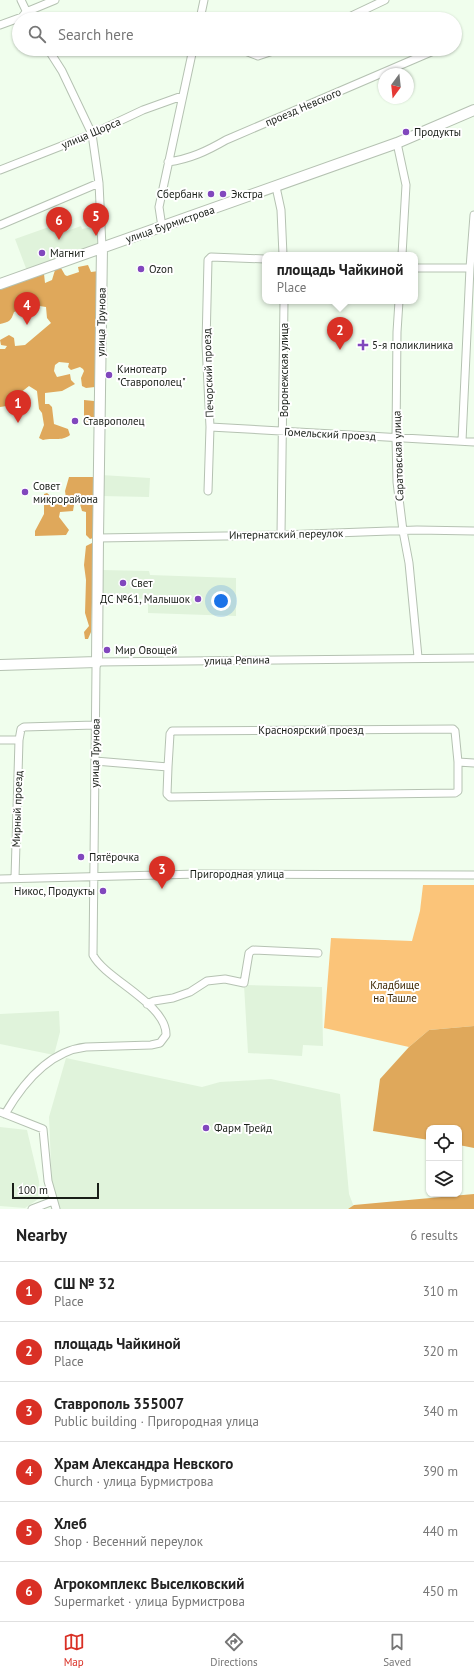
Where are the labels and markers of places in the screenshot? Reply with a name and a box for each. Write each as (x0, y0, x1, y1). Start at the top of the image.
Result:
place label: Продукты (414, 125, 461, 139)
marker: Продукты (401, 127, 411, 137)
place label: Сбербанк (157, 187, 204, 201)
place label: Экстра (231, 187, 263, 201)
marker: Сбербанк (206, 189, 216, 199)
marker: Экстра (218, 189, 228, 199)
pin: 5 (83, 203, 109, 236)
pin: 6 (46, 207, 72, 240)
place label: Магнит (50, 246, 85, 260)
marker: Магнит (37, 248, 47, 258)
place label: Ozon (149, 262, 173, 276)
marker: Ozon (136, 264, 146, 274)
pin: 4 (14, 292, 40, 325)
pin: 2 (327, 317, 353, 350)
place label: 5-я поликлиника (372, 338, 453, 352)
marker: 5-я поликлиника (357, 339, 369, 351)
place label: Кинотеатр "Ставрополец" (117, 362, 186, 389)
marker: Кинотеатр "Ставрополец" (104, 370, 114, 380)
pin: 1 (5, 390, 31, 423)
place label: Ставрополец (83, 414, 145, 428)
marker: Ставрополец (70, 416, 80, 426)
place label: Совет микрорайона (33, 479, 98, 506)
marker: Совет микрорайона (20, 487, 30, 497)
place label: Свет (131, 576, 153, 590)
marker: Свет (118, 578, 128, 588)
place label: ДС №61, Малышок (100, 592, 191, 606)
marker: ДС №61, Малышок (193, 594, 203, 604)
place label: Мир Овощей (115, 643, 177, 657)
marker: Мир Овощей (102, 645, 112, 655)
place label: Пятёрочка (89, 850, 139, 864)
marker: Пятёрочка (76, 852, 86, 862)
pin: 3 (149, 856, 175, 889)
place label: Никос, Продукты (14, 884, 95, 898)
marker: Никос, Продукты (98, 886, 108, 896)
place label: Фарм Трейд (214, 1121, 272, 1135)
marker: Фарм Трейд (201, 1123, 211, 1133)

